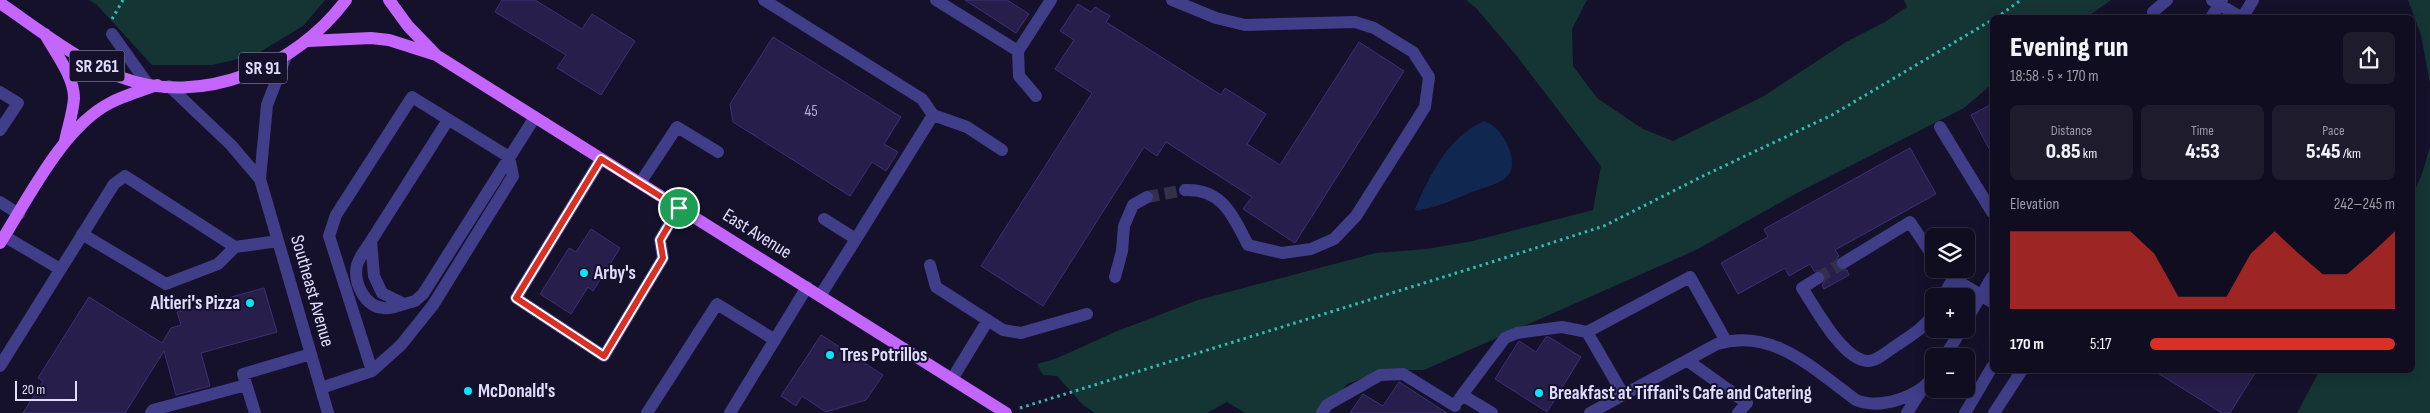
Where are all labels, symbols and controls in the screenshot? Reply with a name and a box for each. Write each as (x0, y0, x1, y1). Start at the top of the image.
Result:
text: Evening run (2010, 31, 2128, 64)
button: share (2343, 32, 2395, 84)
road number: SR 261 (70, 50, 124, 82)
road number: SR 91 (239, 52, 287, 84)
text: 18:58 · 5 × 170 m (2010, 67, 2099, 86)
house number: 45 (804, 102, 818, 121)
text: Distance (2051, 122, 2092, 139)
text: Time (2191, 122, 2214, 139)
text: Pace (2322, 122, 2345, 139)
text: 0.85 (2046, 139, 2081, 164)
text: 4:53 (2185, 139, 2220, 164)
text: 5:45 (2306, 139, 2340, 164)
text: km (2081, 145, 2097, 162)
text: /km (2340, 145, 2361, 162)
pin (658, 187, 700, 229)
icon: arrive (665, 194, 693, 222)
text: Elevation (2010, 195, 2059, 214)
text: 242–245 m (2334, 195, 2395, 214)
street label: East Avenue (718, 204, 796, 264)
map controls (1925, 228, 1975, 398)
button: layers (1925, 228, 1975, 278)
street label: Southeast Avenue (285, 233, 339, 349)
place label: Arby's (593, 262, 636, 285)
marker: Arby's (578, 267, 590, 279)
button: + (1925, 288, 1975, 338)
place label: Altieri's Pizza (149, 292, 240, 315)
marker: Altieri's Pizza (244, 297, 256, 309)
text: 170 m (2010, 335, 2044, 354)
text: 5:17 (2090, 335, 2111, 354)
place label: Tres Potrillos (840, 344, 927, 367)
button: − (1925, 348, 1975, 398)
marker: Tres Potrillos (824, 349, 836, 361)
scale bar (15, 378, 78, 401)
place label: McDonald's (478, 380, 555, 403)
text: 20 m (22, 381, 45, 398)
place label: Breakfast at Tiffani's Cafe and Catering (1549, 382, 1812, 405)
marker: McDonald's (462, 385, 474, 397)
marker: Breakfast at Tiffani's Cafe and Catering (1533, 387, 1545, 399)

